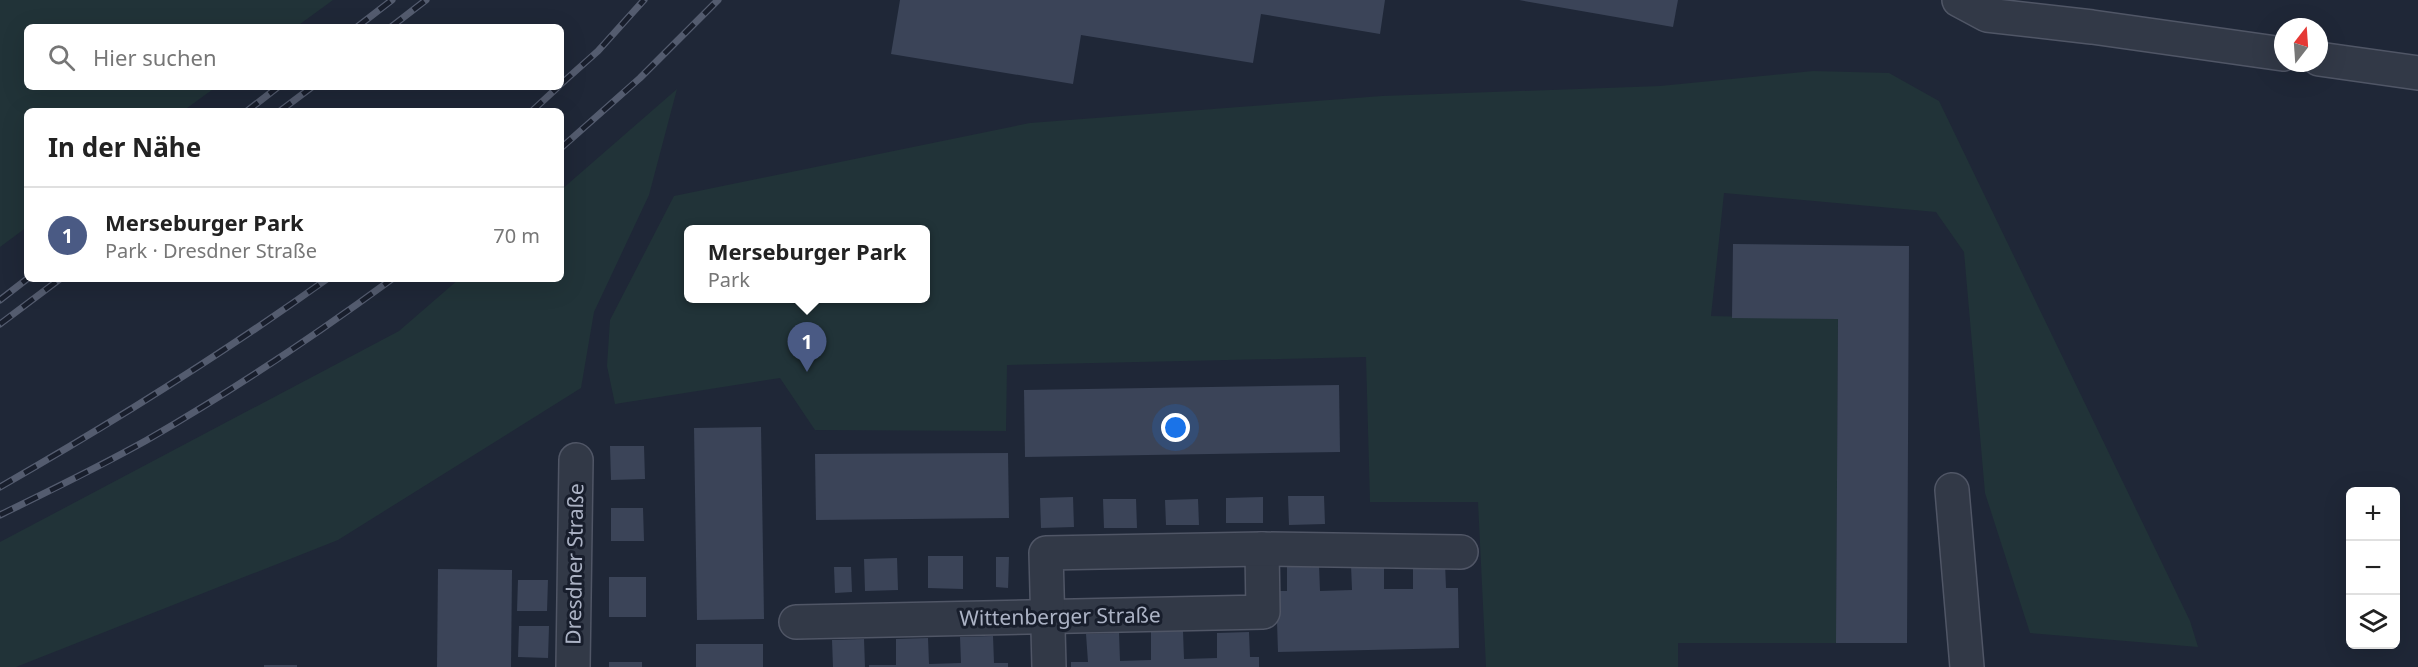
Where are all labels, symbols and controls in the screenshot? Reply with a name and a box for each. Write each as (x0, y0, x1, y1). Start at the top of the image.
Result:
north arrow (2274, 18, 2328, 72)
search box (24, 24, 564, 90)
icon: search (45, 41, 78, 74)
text: Hier suchen (93, 42, 217, 72)
text: In der Nähe (48, 129, 201, 165)
text: Merseburger Park (105, 207, 304, 237)
text: 1 (62, 222, 73, 249)
text: 70 m (493, 222, 540, 249)
popup (684, 225, 930, 303)
text: Merseburger Park (708, 236, 906, 266)
text: Park · Dresdner Straße (105, 237, 317, 264)
text: Park (708, 266, 750, 293)
pin: 1 (788, 322, 826, 372)
your location (1161, 413, 1190, 442)
street label: Dresdner Straße (559, 483, 589, 645)
map controls (2346, 487, 2400, 649)
button: + (2346, 487, 2400, 541)
button: − (2346, 541, 2400, 595)
button: layers (2346, 595, 2400, 649)
street label: Wittenberger Straße (959, 600, 1161, 632)

